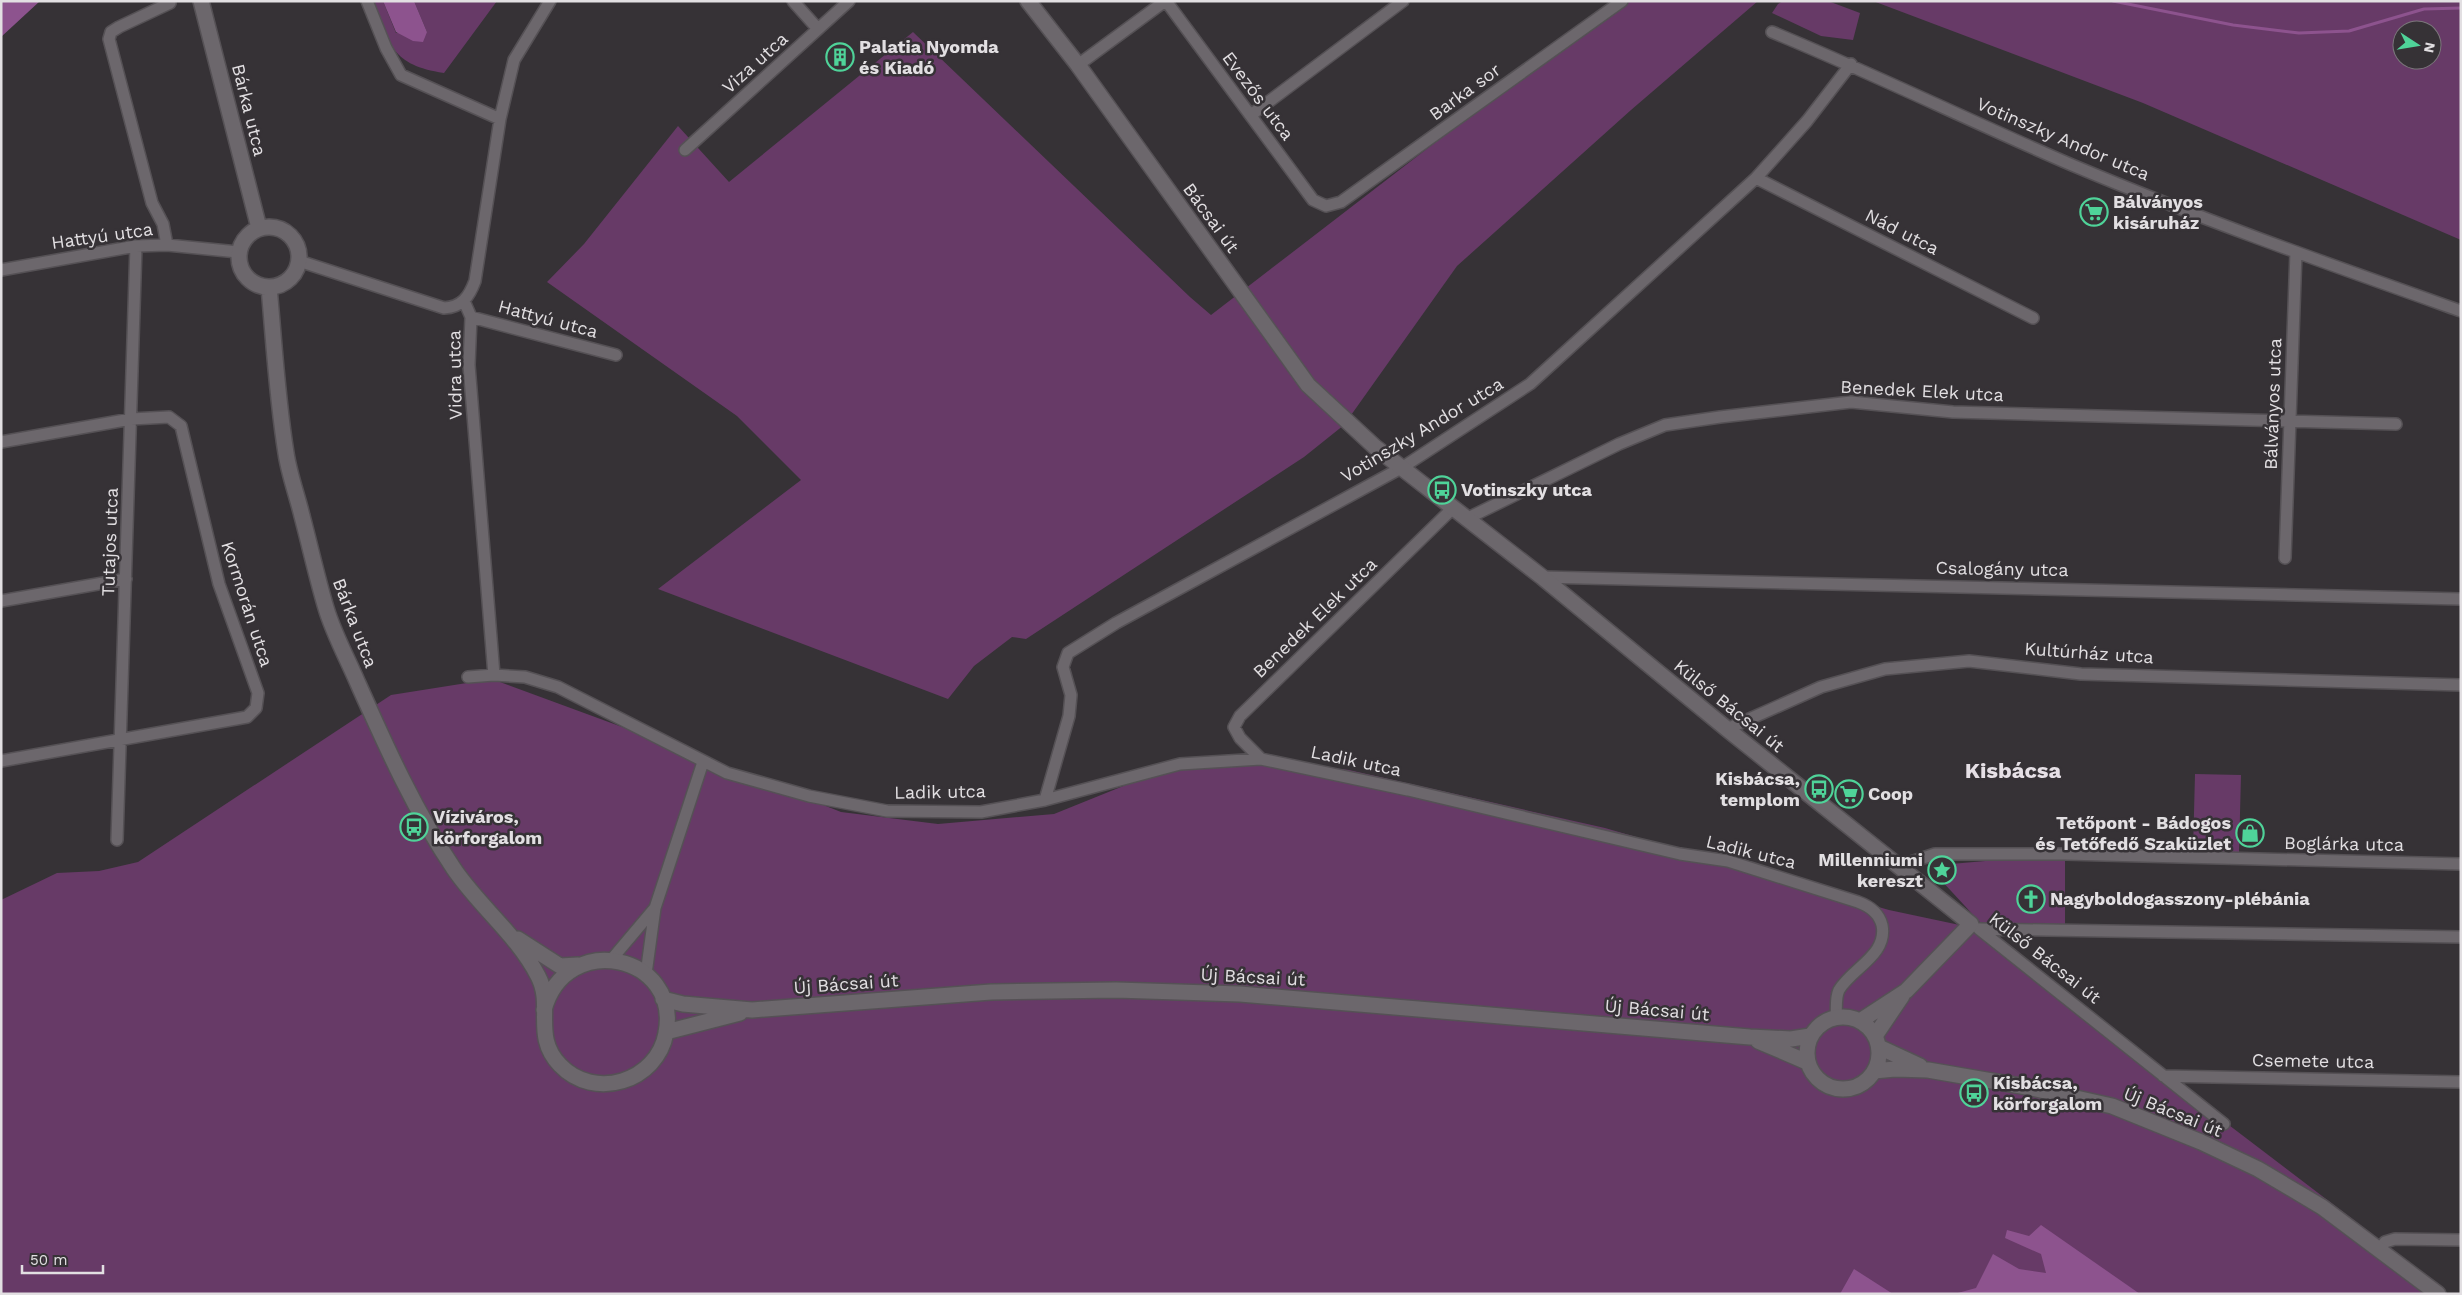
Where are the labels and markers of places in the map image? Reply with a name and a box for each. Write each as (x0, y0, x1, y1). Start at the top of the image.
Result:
place label: Palatia Nyomda és Kiadó (859, 36, 999, 78)
building icon: Palatia Nyomda és Kiadó (825, 42, 855, 72)
place label: Bálványos kisáruház (2113, 191, 2203, 233)
supermarket icon: Bálványos kisáruház (2079, 197, 2109, 227)
bus stop icon: Votinszky utca (1427, 475, 1457, 505)
place label: Votinszky utca (1461, 479, 1592, 500)
place label: Kisbácsa, templom (1715, 768, 1800, 810)
bus stop icon: Kisbácsa, templom (1804, 774, 1834, 804)
supermarket icon: Coop (1834, 779, 1864, 809)
place label: Coop (1868, 783, 1913, 804)
place label: Víziváros, körforgalom (433, 806, 542, 848)
bus stop icon: Víziváros, körforgalom (399, 812, 429, 842)
place label: Tetőpont - Bádogos és Tetőfedő Szaküzlet (2035, 812, 2231, 854)
shop icon: Tetőpont - Bádogos és Tetőfedő Szaküzlet (2235, 818, 2265, 848)
place label: Millenniumi kereszt (1818, 849, 1923, 891)
place icon: Millenniumi kereszt (1927, 855, 1957, 885)
church icon: Nagyboldogasszony-plébánia (2016, 884, 2046, 914)
place label: Nagyboldogasszony-plébánia (2050, 888, 2310, 909)
place label: Kisbácsa, körforgalom (1993, 1072, 2102, 1114)
bus stop icon: Kisbácsa, körforgalom (1959, 1078, 1989, 1108)

